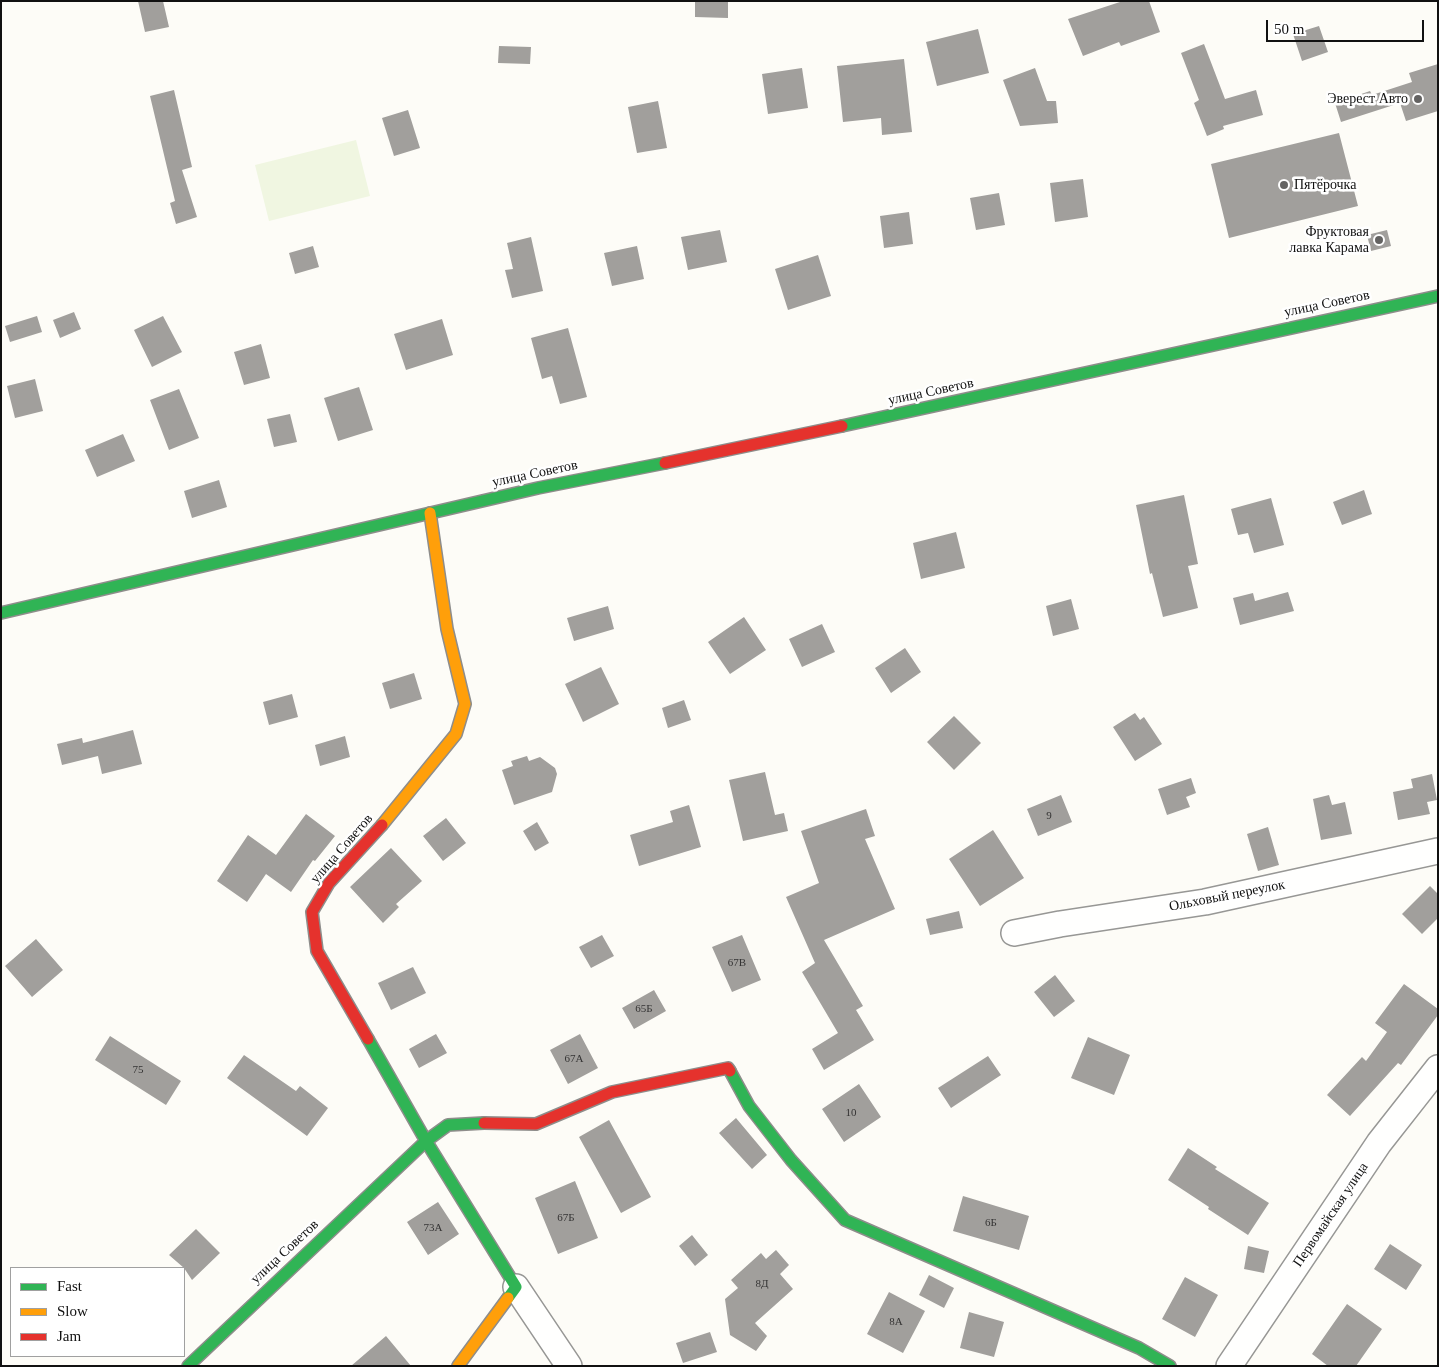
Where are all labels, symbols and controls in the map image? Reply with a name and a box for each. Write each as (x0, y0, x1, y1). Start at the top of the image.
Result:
scale bar (1269, 10, 1426, 42)
text: 50 m (1274, 21, 1304, 37)
place label: Эверест Авто (1327, 91, 1408, 107)
marker: Эверест Авто (1412, 93, 1424, 105)
place label: Пятёрочка (1294, 177, 1356, 193)
marker: Пятёрочка (1278, 179, 1290, 191)
place label: Фруктовая лавка Карама (1289, 224, 1369, 256)
marker: Фруктовая лавка Карама (1373, 234, 1385, 246)
street label: улица Советов (1283, 287, 1371, 321)
street label: улица Советов (887, 375, 975, 409)
street label: улица Советов (491, 457, 579, 491)
house number: 9 (1046, 809, 1052, 823)
street label: улица Советов (307, 811, 377, 887)
street label: Ольховый переулок (1168, 877, 1286, 915)
house number: 67В (728, 956, 746, 970)
house number: 65Б (635, 1002, 653, 1016)
house number: 67А (565, 1052, 583, 1066)
house number: 75 (132, 1063, 144, 1077)
house number: 10 (846, 1106, 856, 1120)
street label: Первомайская улица (1290, 1159, 1372, 1271)
house number: 67Б (557, 1211, 575, 1225)
street label: улица Советов (248, 1216, 322, 1288)
house number: 6Б (985, 1216, 997, 1230)
house number: 73А (424, 1221, 442, 1235)
legend (10, 1267, 185, 1357)
house number: 8Д (755, 1277, 769, 1291)
text: Fast (57, 1278, 82, 1294)
text: Slow (57, 1303, 88, 1319)
house number: 8А (889, 1315, 903, 1329)
text: Jam (57, 1328, 81, 1344)

